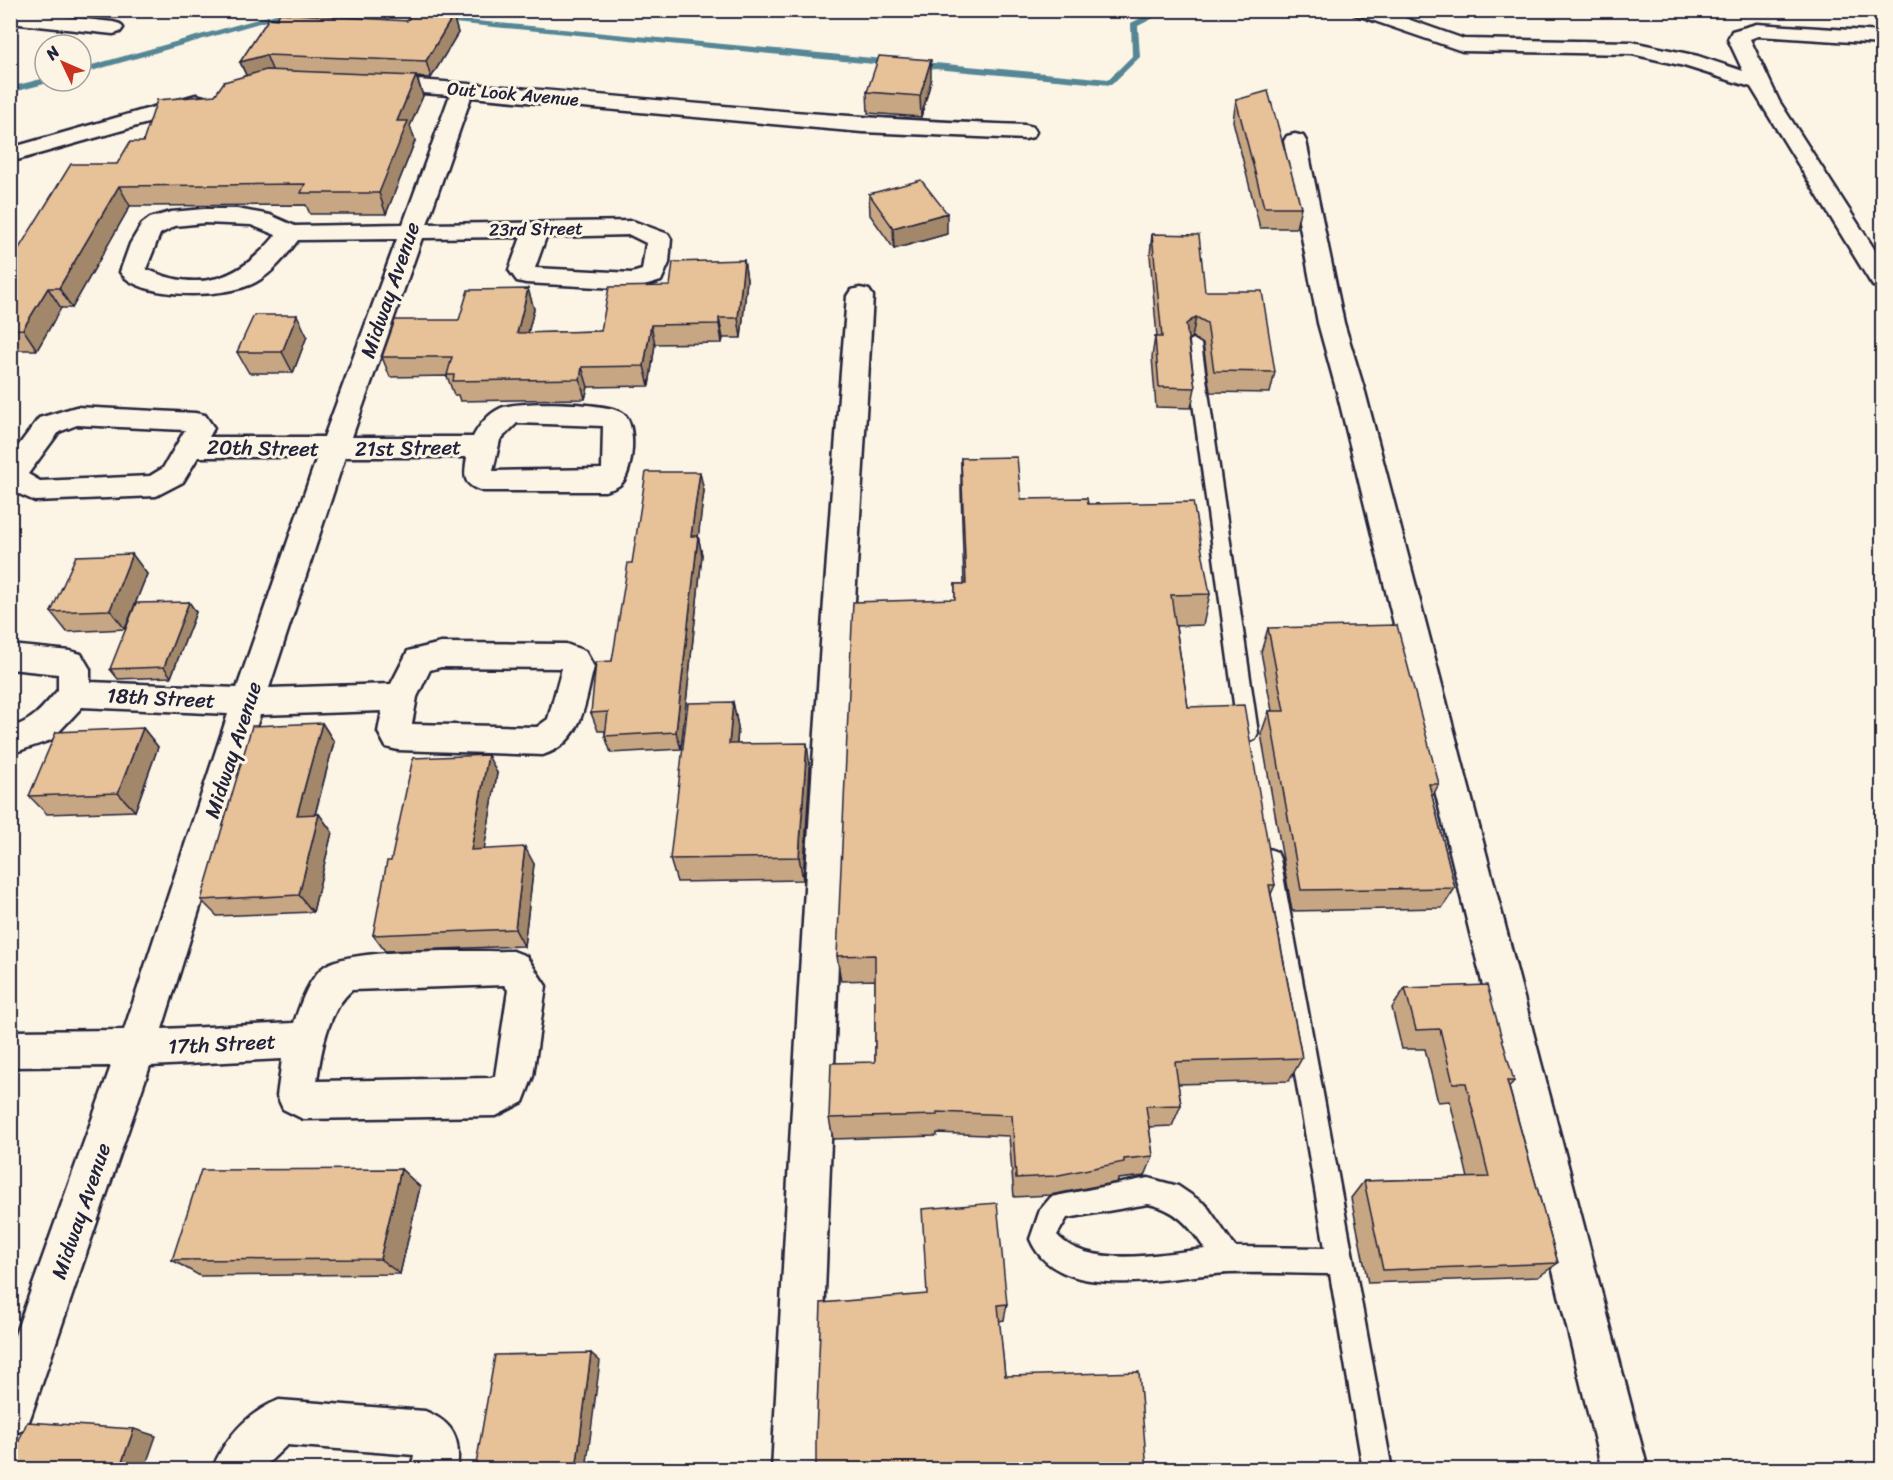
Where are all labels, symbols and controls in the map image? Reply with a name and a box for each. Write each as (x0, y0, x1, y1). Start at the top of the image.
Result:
north arrow (33, 33, 93, 93)
text: N (38, 38, 67, 68)
street label: Out Look Avenue (446, 72, 580, 116)
street label: 23rd Street (489, 212, 583, 246)
street label: Midway Avenue (349, 216, 431, 363)
street label: 20th Street (207, 428, 319, 468)
street label: 21st Street (354, 428, 462, 468)
street label: 18th Street (106, 676, 216, 720)
street label: Midway Avenue (193, 676, 273, 824)
street label: 17th Street (167, 1022, 277, 1066)
street label: Midway Avenue (40, 1137, 122, 1284)

